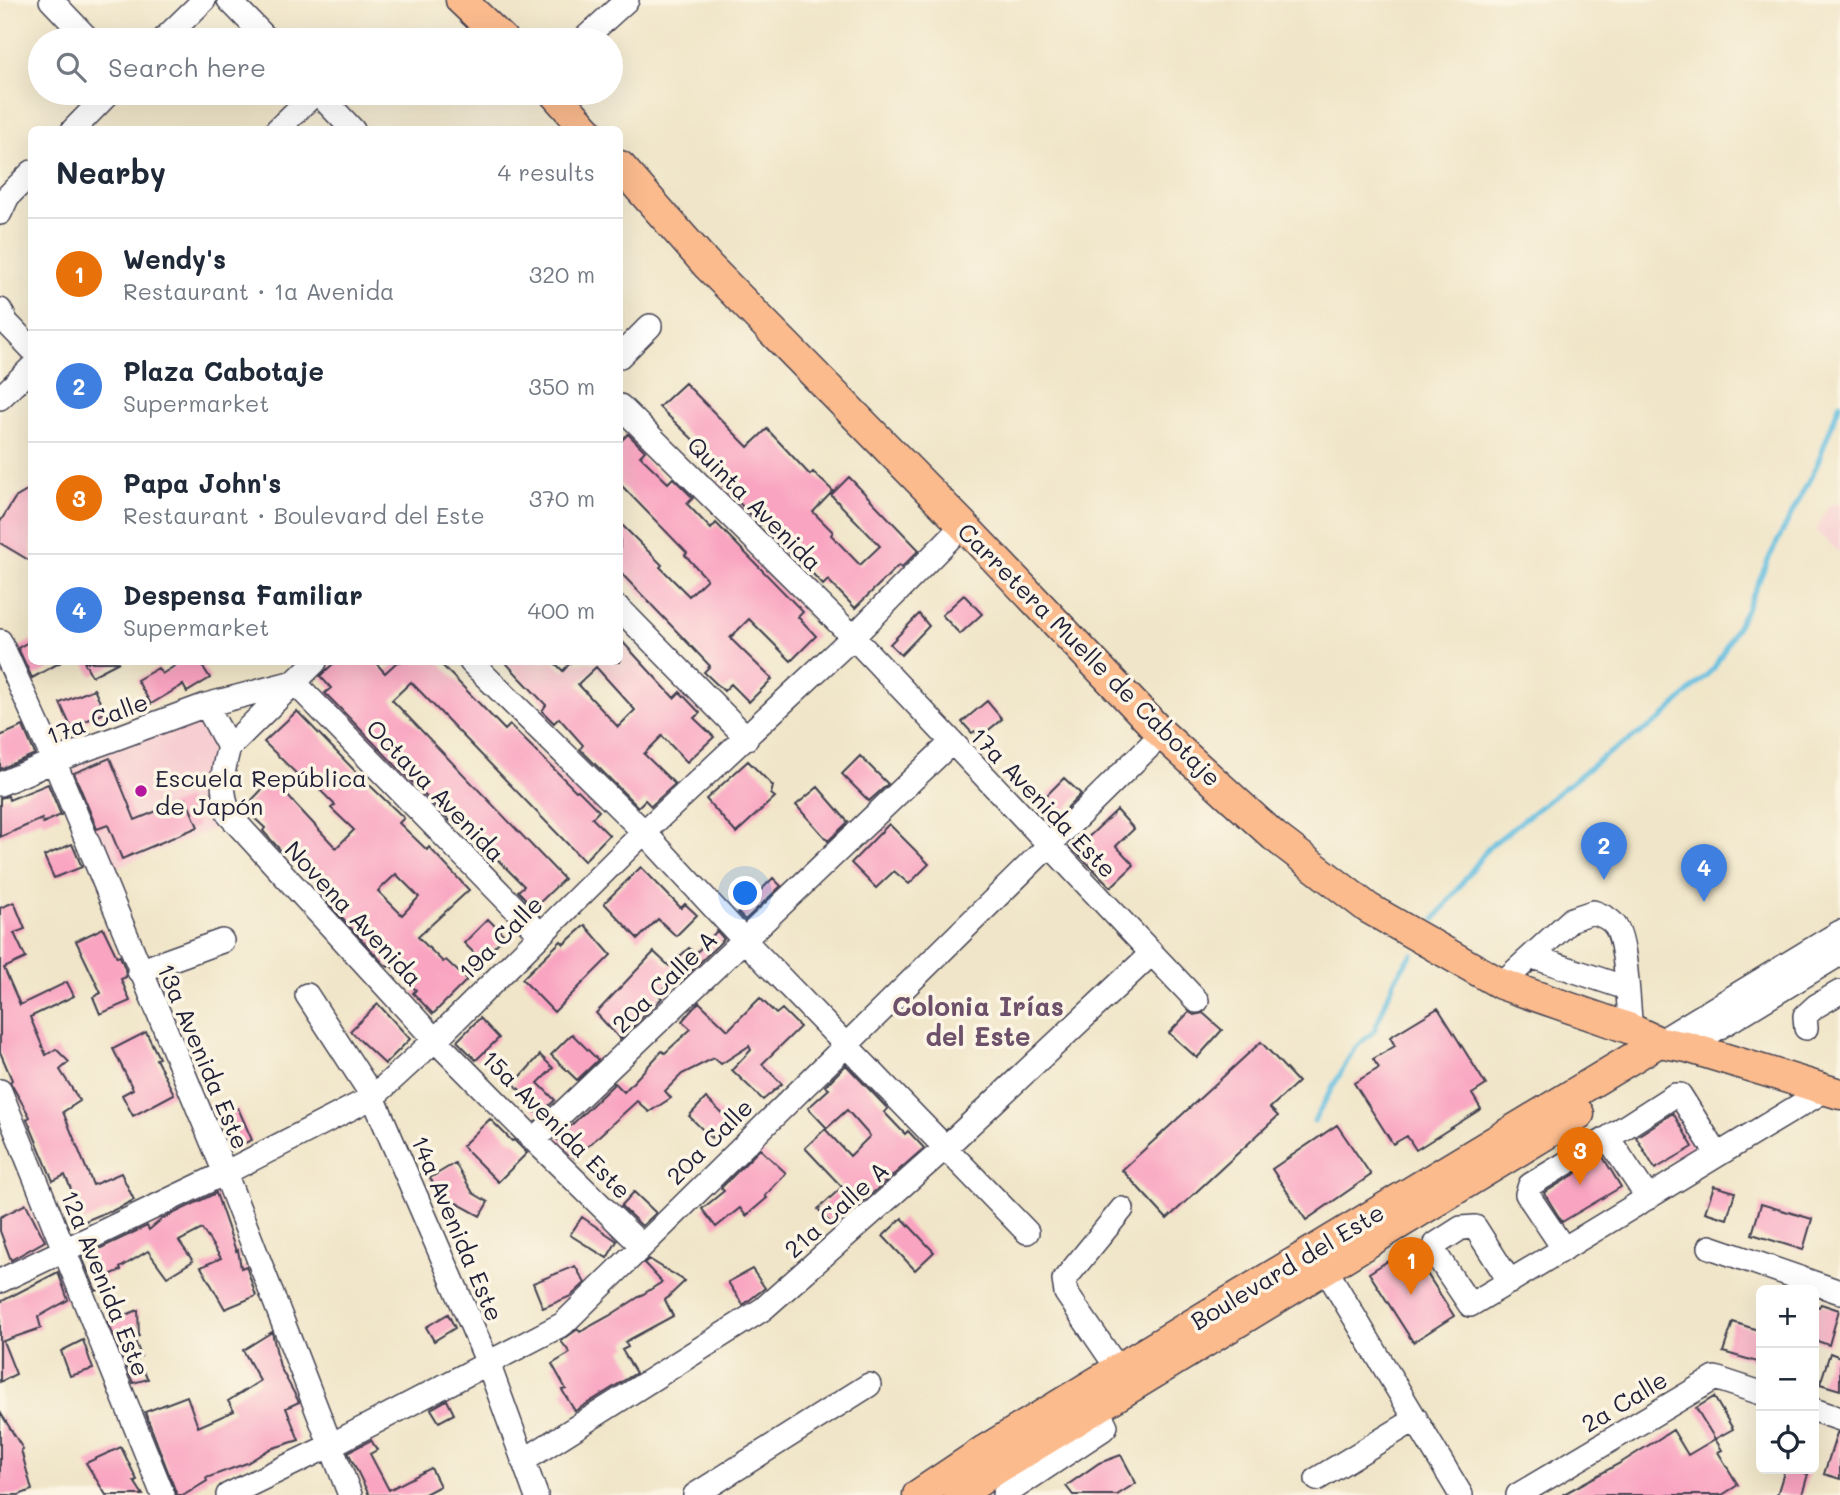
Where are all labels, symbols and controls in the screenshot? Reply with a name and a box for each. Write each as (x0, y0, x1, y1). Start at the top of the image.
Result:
search box (28, 28, 623, 105)
icon: search (52, 48, 90, 86)
text: Search here (108, 50, 266, 84)
text: Nearby (56, 152, 166, 192)
text: 4 results (498, 157, 595, 187)
text: Wendy's (123, 242, 226, 276)
text: 1 (74, 259, 84, 289)
text: 320 m (529, 259, 595, 289)
text: Restaurant · 1a Avenida (123, 276, 394, 306)
text: Plaza Cabotaje (123, 354, 324, 388)
text: 2 (73, 371, 85, 401)
text: 350 m (528, 371, 595, 401)
text: Supermarket (123, 388, 269, 418)
street label: Quinta Avenida (681, 429, 829, 577)
text: Papa John's (123, 466, 281, 500)
text: 3 (72, 483, 86, 513)
text: 370 m (529, 483, 595, 513)
text: Restaurant · Boulevard del Este (123, 500, 485, 530)
street label: Carretera Muelle de Cabotaje (952, 516, 1228, 792)
text: Despensa Familiar (123, 578, 363, 612)
text: 4 (72, 595, 86, 625)
text: 400 m (527, 595, 595, 625)
text: Supermarket (123, 612, 269, 642)
street label: 17a Calle (42, 685, 152, 751)
street label: Octava Avenida (360, 712, 512, 868)
street label: 17a Avenida Este (964, 720, 1124, 884)
place label: Escuela República de Japón (155, 762, 367, 821)
marker: Escuela República de Japón (133, 783, 149, 799)
pin: 2 (1581, 822, 1627, 880)
street label: Novena Avenida (279, 834, 429, 992)
pin: 4 (1681, 844, 1727, 902)
your location (728, 876, 762, 910)
street label: 19a Calle (451, 888, 549, 986)
street label: 20a Calle A (605, 923, 723, 1039)
street label: 13a Avenida Este (151, 959, 257, 1153)
district label: Colonia Irías del Este (892, 989, 1064, 1053)
street label: 15a Avenida Este (476, 1043, 638, 1205)
street label: 20a Calle (659, 1091, 759, 1191)
pin: 3 (1557, 1127, 1603, 1185)
street label: 14a Avenida Este (405, 1131, 511, 1325)
street label: 21a Calle A (777, 1154, 895, 1264)
street label: 12a Avenida Este (55, 1185, 157, 1381)
street label: Boulevard del Este (1185, 1196, 1389, 1336)
pin: 1 (1388, 1237, 1434, 1295)
map controls (1756, 1285, 1819, 1474)
button: + (1756, 1285, 1819, 1348)
button: − (1756, 1348, 1819, 1411)
street label: 2a Calle (1575, 1363, 1673, 1439)
button: locate (1756, 1411, 1819, 1474)

